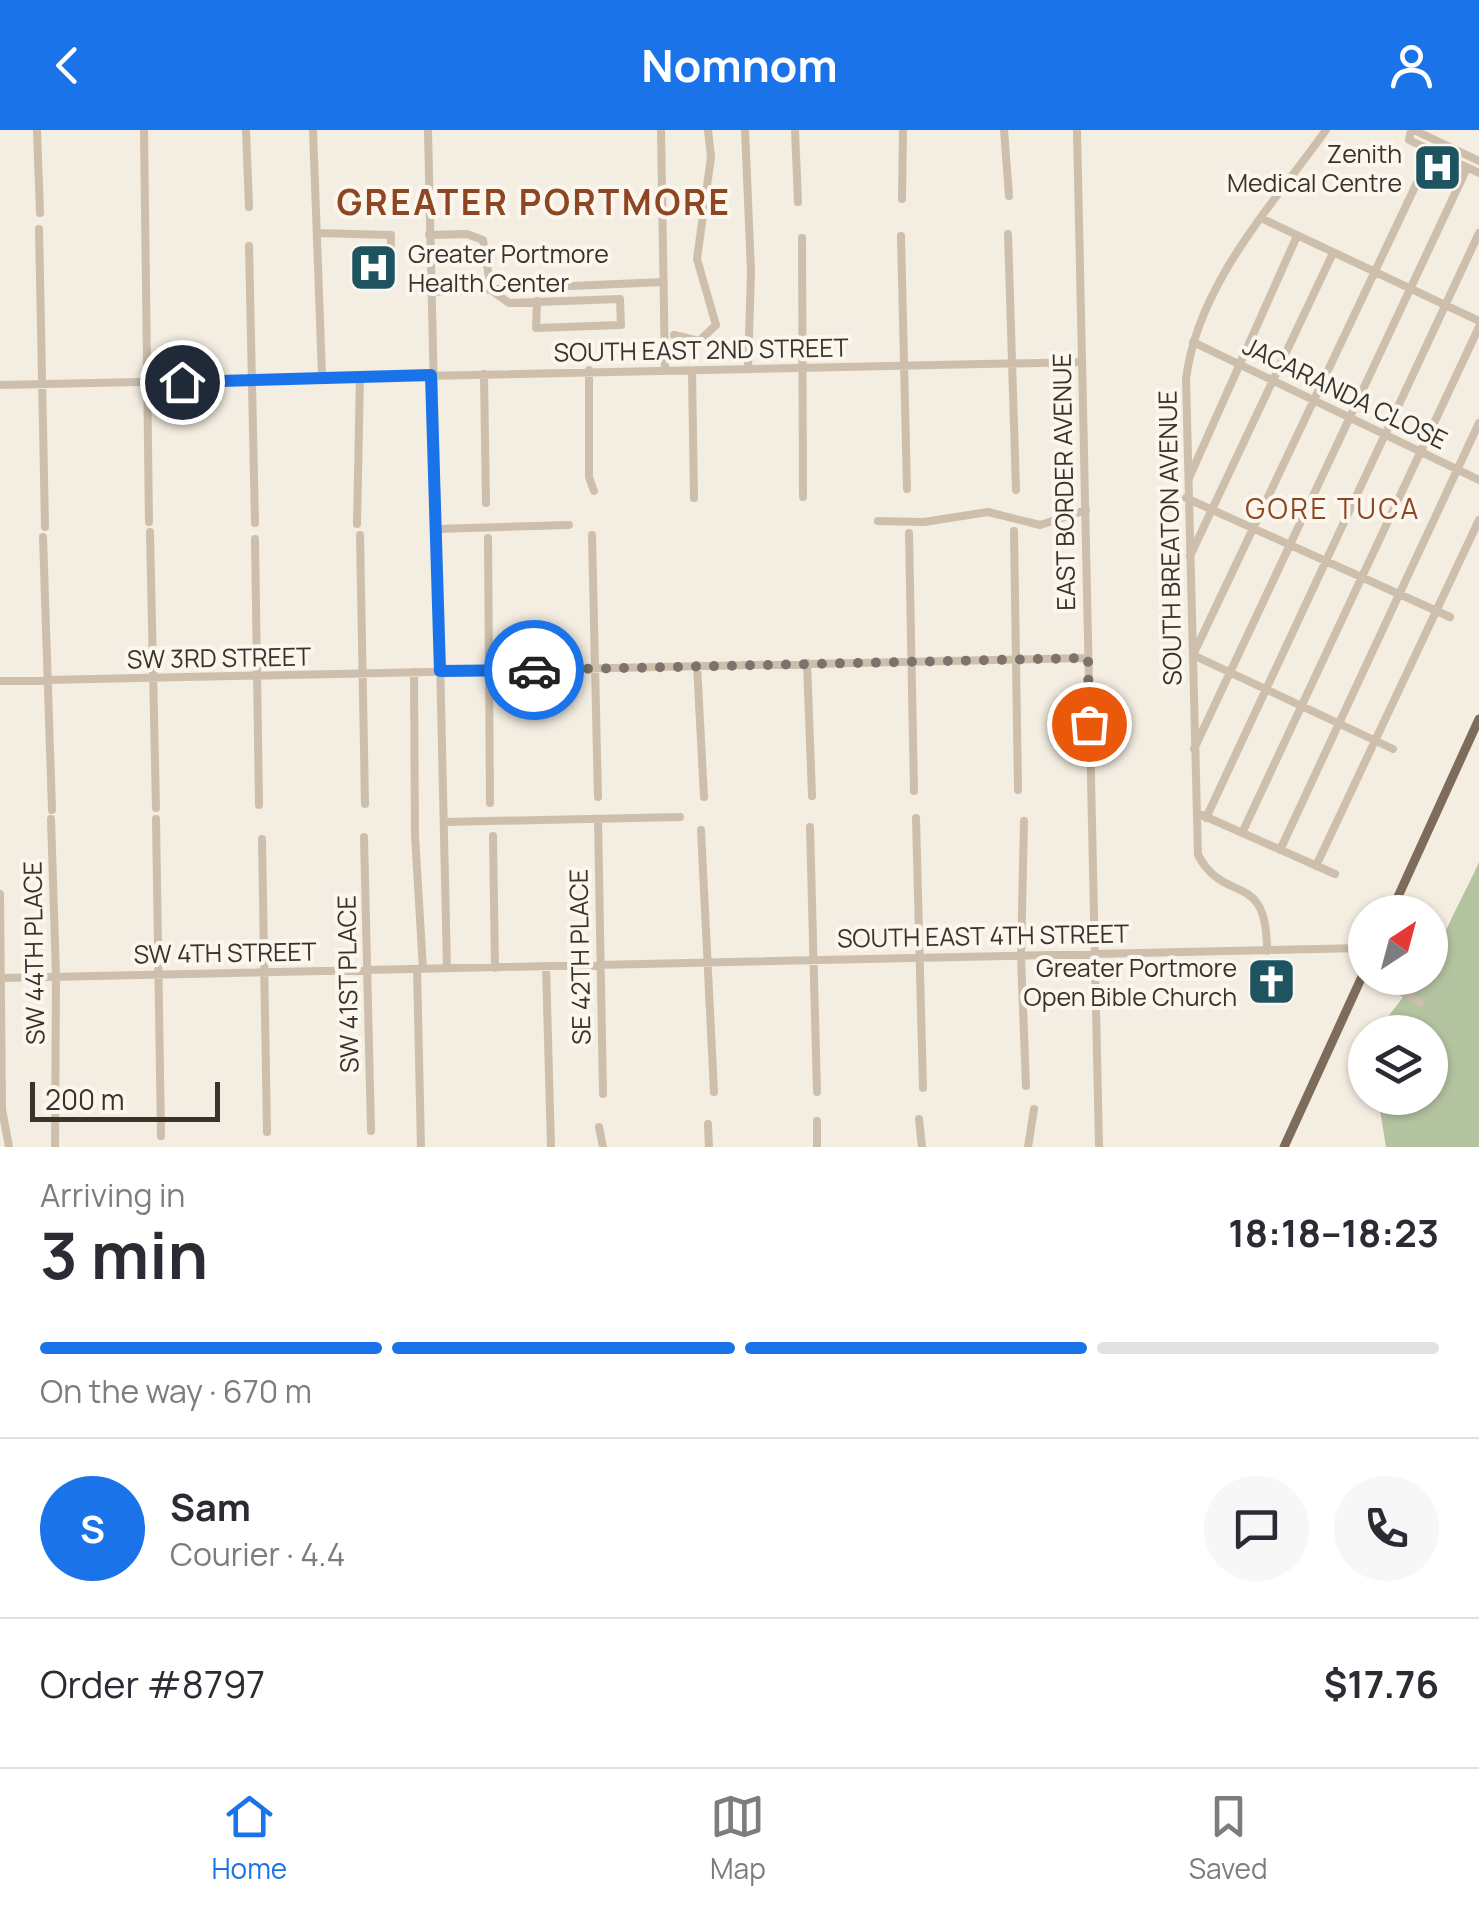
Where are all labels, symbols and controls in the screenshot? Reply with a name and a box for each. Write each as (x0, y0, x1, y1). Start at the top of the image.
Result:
text: Nomnom (641, 34, 838, 96)
icon: back (40, 38, 95, 93)
icon: person (1384, 38, 1439, 93)
place label: Zenith Medical Centre (1227, 136, 1402, 200)
hospital icon: Zenith Medical Centre (1411, 142, 1463, 194)
district label: GREATER PORTMORE (336, 178, 732, 226)
place label: Greater Portmore Health Center (408, 236, 609, 300)
hospital icon: Greater Portmore Health Center (347, 242, 399, 294)
street label: JACARANDA CLOSE (1237, 328, 1453, 457)
street label: SOUTH EAST 2ND STREET (553, 329, 849, 370)
pin (140, 340, 225, 425)
street label: EAST BORDER AVENUE (1044, 353, 1083, 611)
icon: home (155, 355, 210, 410)
street label: SOUTH BREATON AVENUE (1149, 390, 1190, 686)
district label: GORE TUCA (1245, 489, 1421, 527)
courier (484, 620, 584, 720)
street label: SW 3RD STREET (127, 638, 311, 677)
icon: car (507, 643, 562, 698)
pin (1047, 682, 1132, 767)
icon: bag (1062, 697, 1117, 752)
street label: SW 44TH PLACE (14, 861, 53, 1045)
street label: SE 42TH PLACE (560, 869, 599, 1045)
street label: SW 41ST PLACE (328, 895, 367, 1073)
north arrow (1348, 895, 1448, 995)
map controls (1348, 895, 1448, 1115)
street label: SOUTH EAST 4TH STREET (837, 915, 1129, 956)
street label: SW 4TH STREET (133, 933, 317, 972)
place label: Greater Portmore Open Bible Church (1024, 950, 1237, 1014)
church icon: Greater Portmore Open Bible Church (1246, 956, 1298, 1008)
button: layers (1348, 1015, 1448, 1115)
scale bar (30, 1077, 220, 1121)
text: 200 m (45, 1080, 124, 1118)
text: Arriving in (40, 1173, 185, 1217)
text: 18:18–18:23 (1228, 1206, 1439, 1258)
text: 3 min (40, 1210, 208, 1299)
text: On the way · 670 m (40, 1369, 312, 1413)
button: chat (1204, 1476, 1309, 1581)
button: phone (1334, 1476, 1439, 1581)
text: Sam (170, 1480, 251, 1532)
text: S (80, 1502, 105, 1554)
text: Courier · 4.4 (170, 1532, 345, 1576)
text: Order #8797 (40, 1657, 265, 1709)
text: $17.76 (1323, 1657, 1439, 1709)
tab: Home (211, 1789, 287, 1887)
tab: Map (710, 1789, 766, 1887)
tab: Saved (1189, 1789, 1268, 1887)

